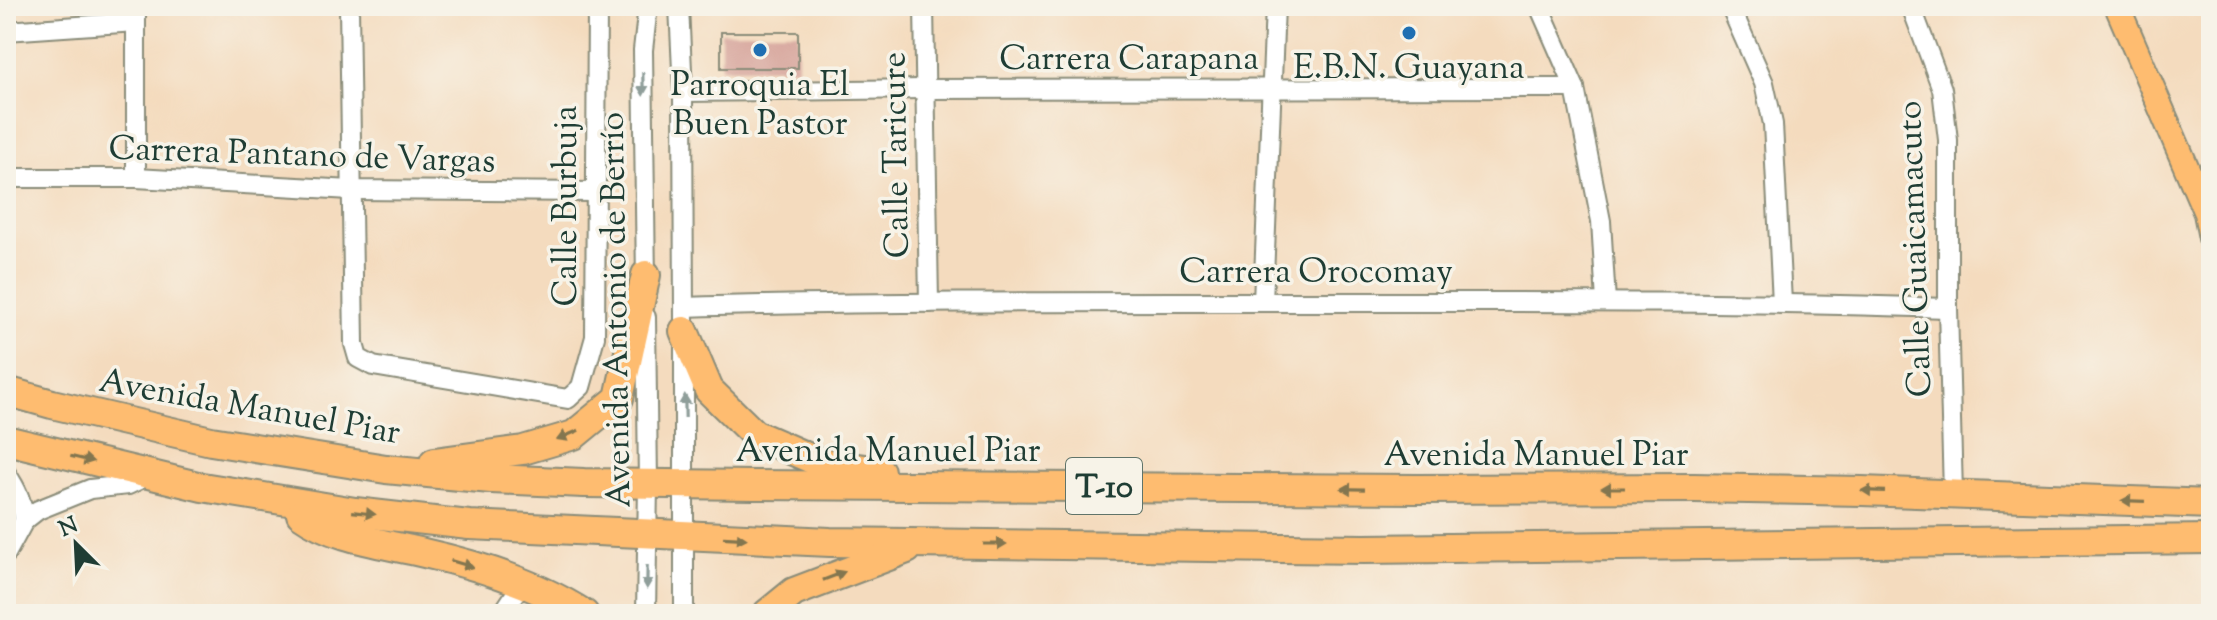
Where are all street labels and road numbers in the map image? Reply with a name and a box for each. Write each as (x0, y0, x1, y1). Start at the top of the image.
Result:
street label: Carrera Carapana (999, 36, 1259, 85)
street label: Calle Taricure (871, 51, 924, 258)
street label: Calle Guaicamacuto (1887, 100, 1946, 398)
street label: Calle Burbuja (543, 105, 592, 307)
street label: Avenida Antonio de Berrío (590, 112, 645, 508)
street label: Carrera Pantano de Vargas (108, 125, 496, 188)
street label: Carrera Orocomay (1179, 249, 1453, 298)
street label: Avenida Manuel Piar (95, 358, 404, 459)
street label: Avenida Manuel Piar (735, 428, 1041, 477)
street label: Avenida Manuel Piar (1383, 432, 1689, 481)
road number: T-10 (1066, 458, 1142, 514)

